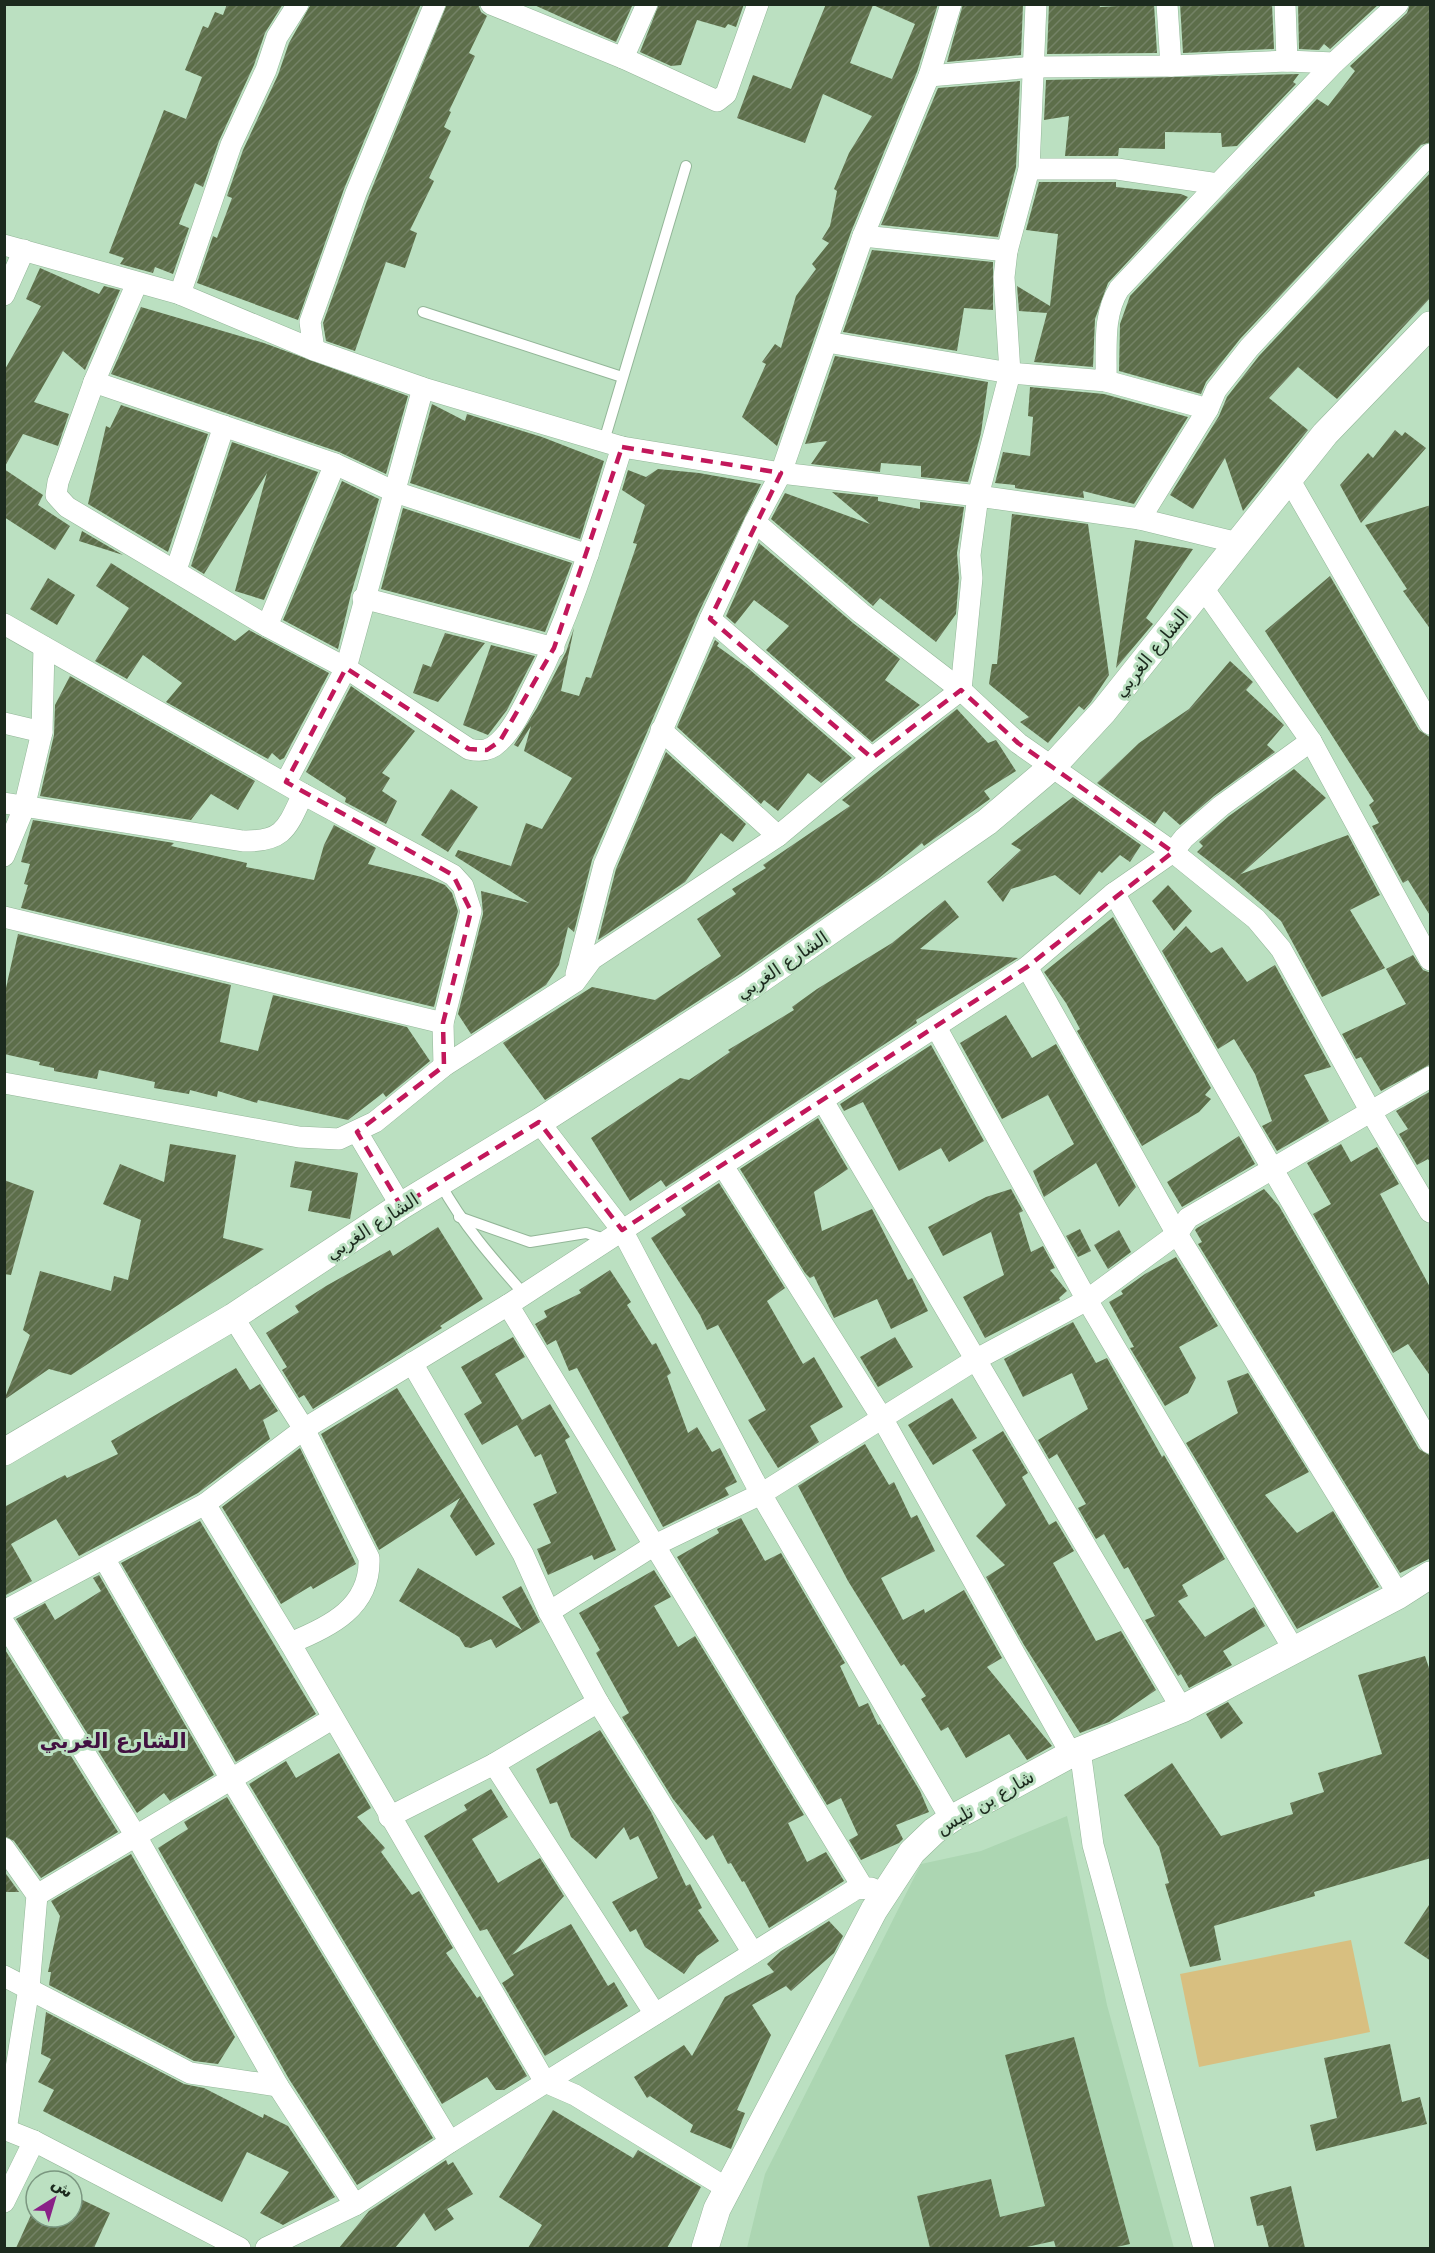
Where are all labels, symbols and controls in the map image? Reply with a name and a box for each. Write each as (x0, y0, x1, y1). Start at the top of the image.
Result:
street label: الشارع الغربي (1109, 605, 1193, 702)
street label: الشارع الغربي (732, 927, 832, 1004)
street label: الشارع الغربي (322, 1188, 423, 1265)
district label: الشارع الغربي (39, 1729, 187, 1753)
street label: شارع بن تليس (932, 1766, 1038, 1839)
north arrow (24, 2169, 84, 2229)
text: ش (48, 2173, 77, 2202)

